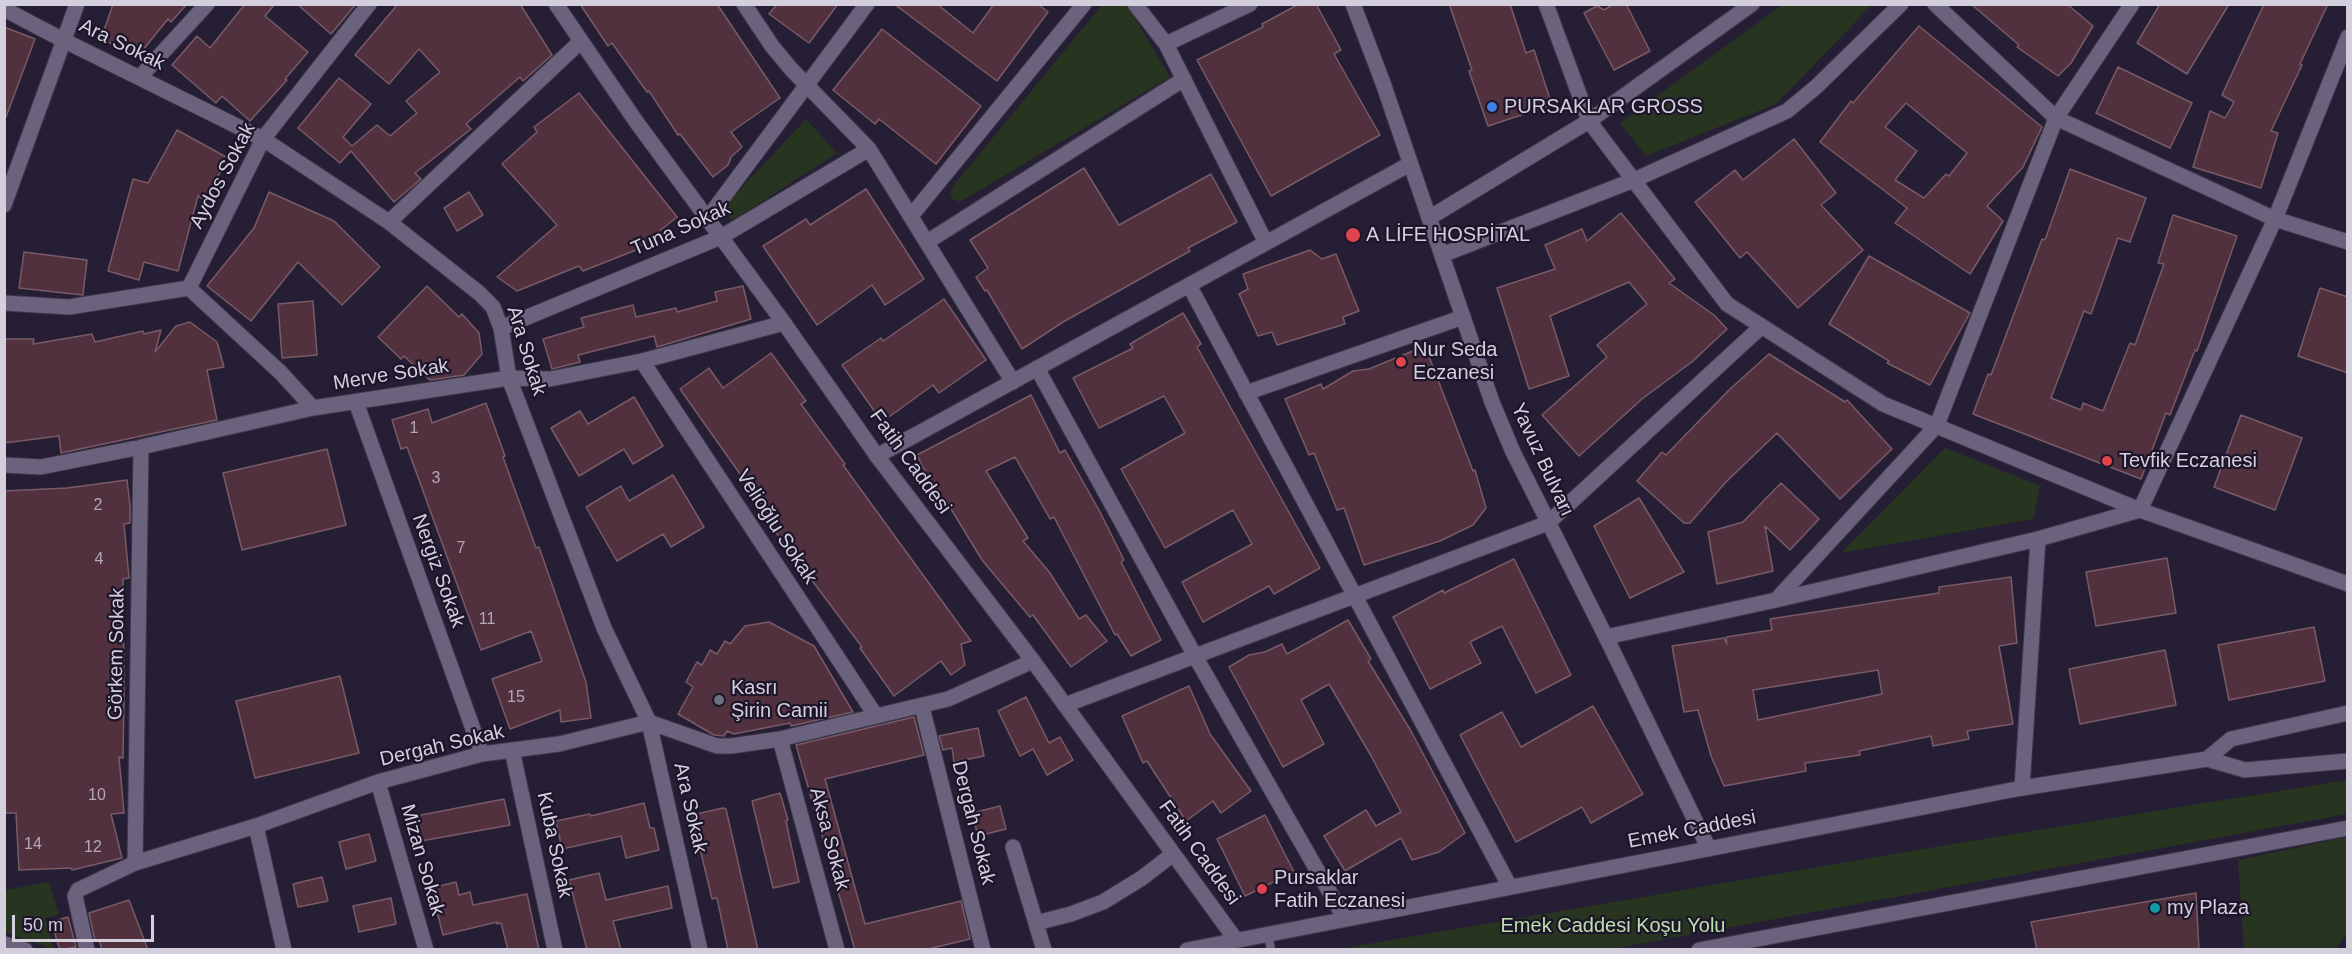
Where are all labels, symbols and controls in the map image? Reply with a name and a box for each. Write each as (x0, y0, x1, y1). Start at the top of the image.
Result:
street label: Ara Sokak (75, 14, 169, 76)
place label: PURSAKLAR GROSS (1504, 95, 1703, 119)
marker: PURSAKLAR GROSS (1485, 100, 1499, 114)
street label: Aydos Sokak (185, 119, 261, 233)
street label: Tuna Sokak (628, 196, 734, 262)
place label: A LİFE HOSPİTAL (1366, 223, 1530, 247)
marker: A LİFE HOSPİTAL (1344, 226, 1362, 244)
street label: Ara Sokak (501, 303, 551, 399)
place label: Nur Seda Eczanesi (1413, 338, 1497, 385)
street label: Merve Sokak (331, 354, 451, 396)
marker: Nur Seda Eczanesi (1394, 355, 1408, 369)
street label: Yavuz Bulvarı (1505, 400, 1579, 520)
street label: Fatih Caddesi (864, 405, 956, 519)
house number: 1 (410, 419, 418, 439)
place label: Tevfik Eczanesi (2119, 449, 2257, 473)
marker: Tevfik Eczanesi (2100, 454, 2114, 468)
street label: Velioğlu Sokak (730, 465, 822, 589)
house number: 3 (432, 469, 440, 489)
house number: 2 (94, 496, 102, 516)
street label: Nergiz Sokak (406, 511, 470, 631)
house number: 7 (457, 539, 465, 559)
house number: 4 (95, 550, 103, 570)
street label: Görkem Sokak (104, 588, 130, 720)
house number: 11 (479, 610, 495, 630)
place label: Kasrı Şirin Camii (731, 676, 828, 723)
house number: 15 (507, 688, 525, 708)
marker: Kasrı Şirin Camii (712, 693, 726, 707)
street label: Dergah Sokak (378, 720, 506, 772)
street label: Dergah Sokak (946, 759, 1000, 887)
street label: Ara Sokak (668, 760, 712, 856)
street label: Aksa Sokak (804, 785, 854, 893)
house number: 10 (88, 786, 106, 806)
street label: Kuba Sokak (531, 790, 577, 900)
street label: Fatih Caddesi (1153, 796, 1245, 910)
street label: Mizan Sokak (395, 802, 449, 918)
street label: Emek Caddesi (1626, 806, 1758, 854)
house number: 14 (24, 835, 42, 855)
house number: 12 (84, 838, 102, 858)
place label: Pursaklar Fatih Eczanesi (1274, 866, 1405, 913)
marker: Pursaklar Fatih Eczanesi (1255, 882, 1269, 896)
place label: my Plaza (2167, 896, 2249, 920)
marker: my Plaza (2148, 901, 2162, 915)
scale bar (15, 903, 158, 941)
park label: Emek Caddesi Koşu Yolu (1501, 914, 1725, 938)
text: 50 m (23, 915, 63, 935)

